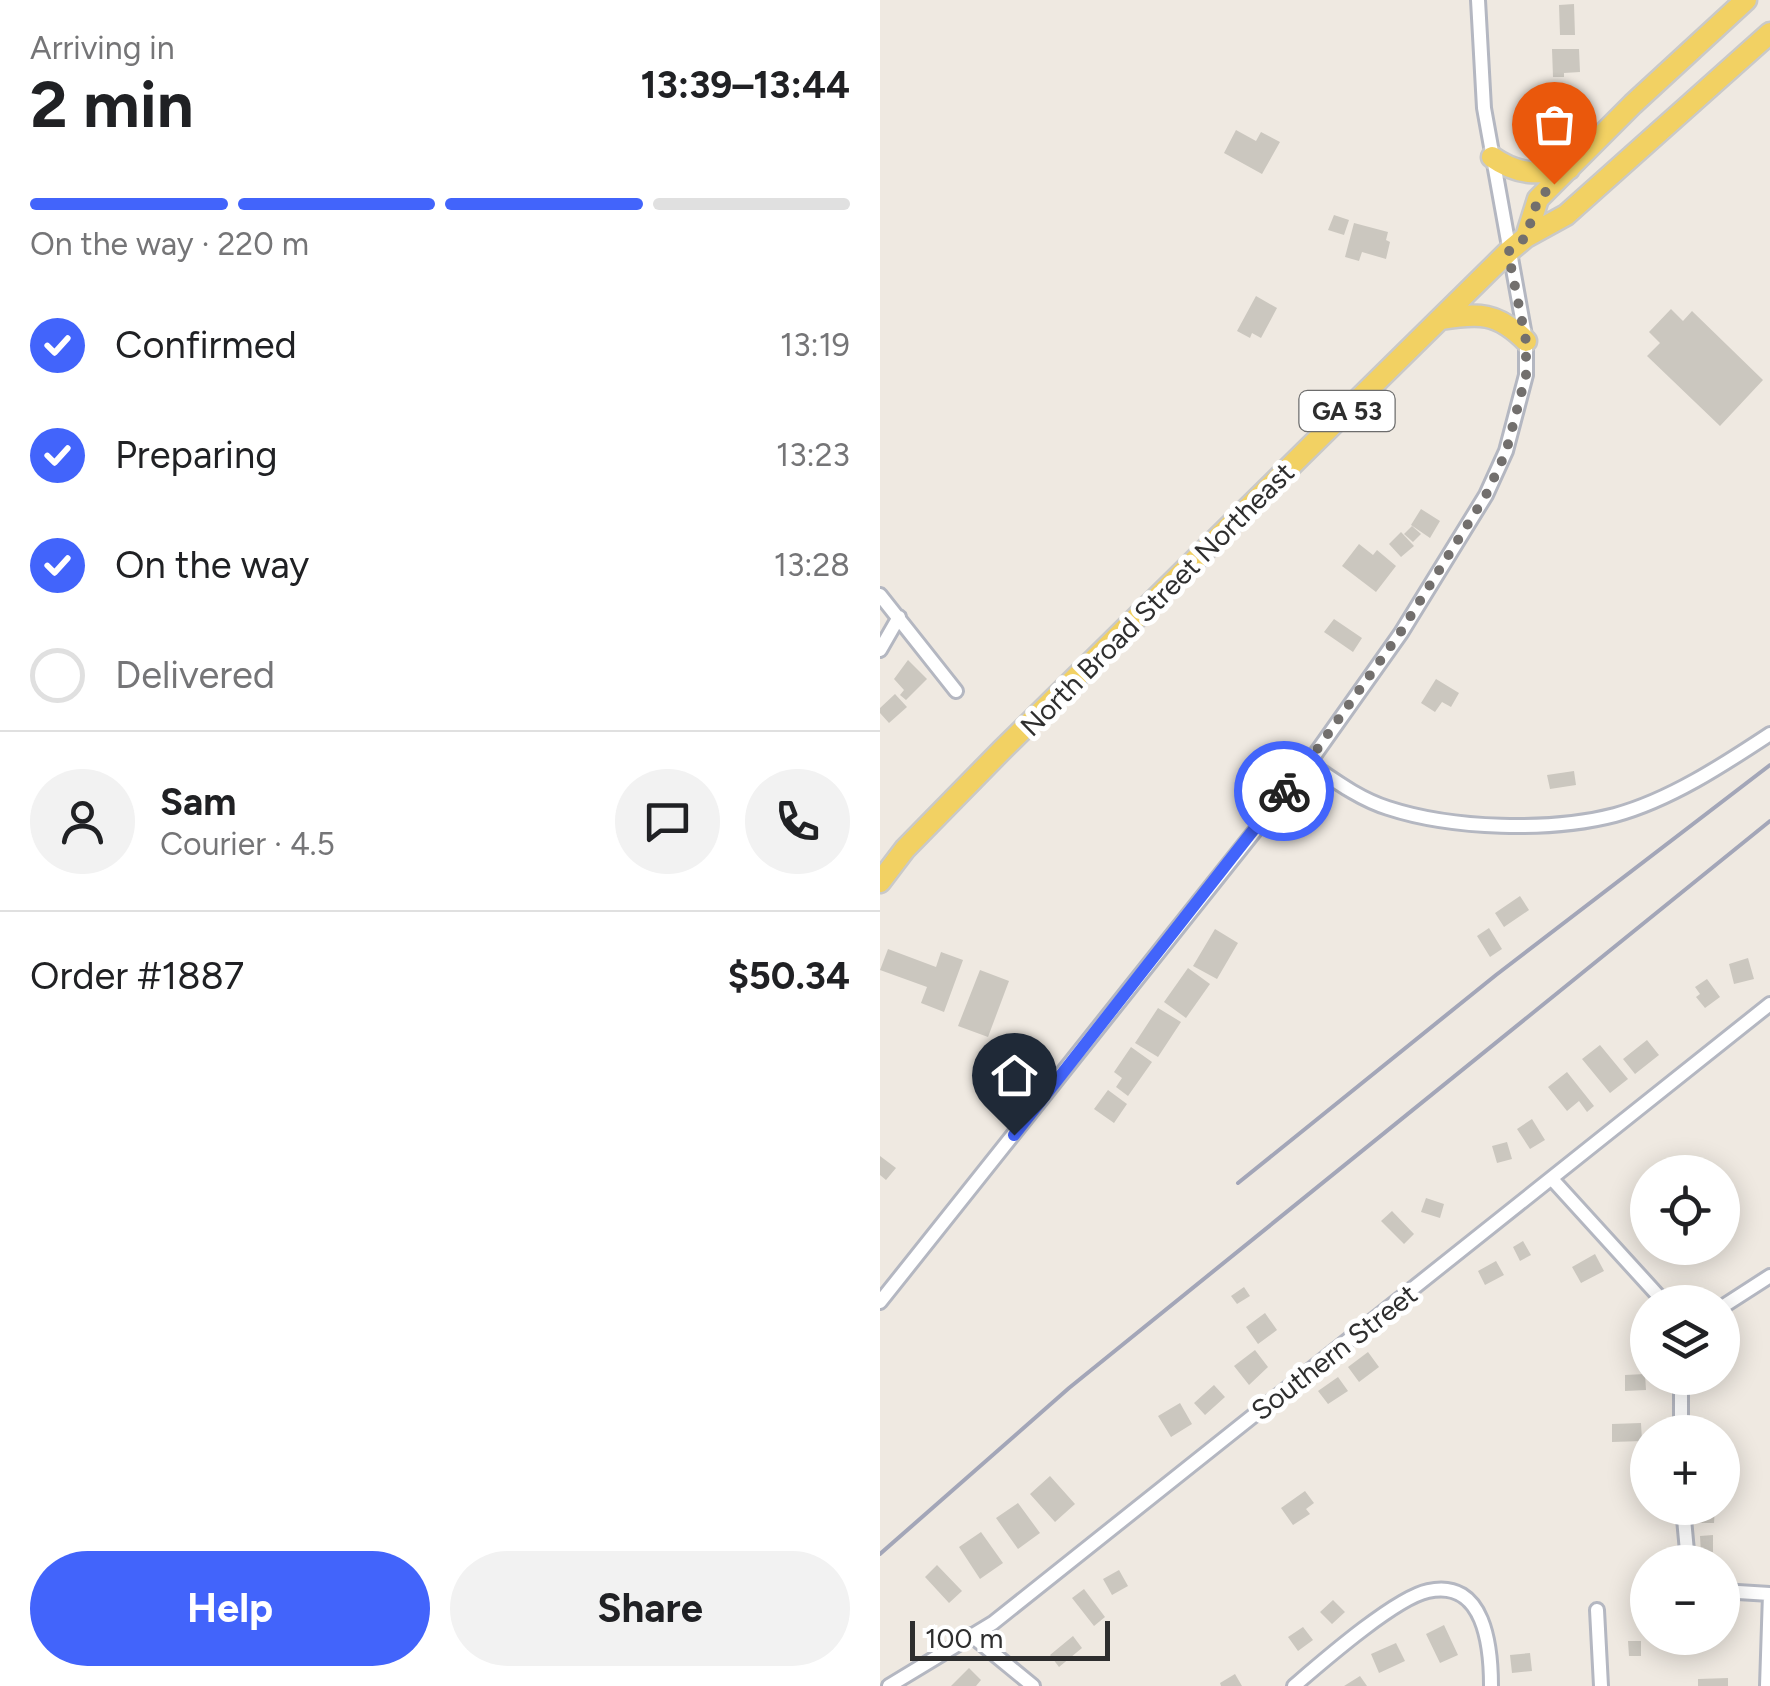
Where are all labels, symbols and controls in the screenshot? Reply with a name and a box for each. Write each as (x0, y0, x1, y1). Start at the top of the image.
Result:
text: Arriving in (30, 29, 175, 67)
text: 13:39–13:44 (641, 62, 850, 108)
text: 2 min (30, 65, 194, 143)
pin (1512, 82, 1597, 185)
icon: bag (1527, 97, 1582, 152)
text: On the way · 220 m (30, 225, 309, 263)
icon: check (30, 318, 85, 373)
text: Confirmed (115, 322, 297, 368)
text: 13:19 (780, 326, 850, 364)
road number: GA 53 (1300, 391, 1394, 431)
icon: check (30, 428, 85, 483)
text: Preparing (115, 432, 277, 478)
text: 13:23 (776, 436, 850, 474)
street label: North Broad Street Northeast (1013, 455, 1301, 743)
icon: check (30, 538, 85, 593)
text: On the way (115, 542, 309, 588)
text: 13:28 (774, 546, 850, 584)
text: Delivered (115, 652, 275, 698)
courier (1234, 741, 1334, 841)
icon: bike (1257, 764, 1312, 819)
button: person (30, 769, 135, 874)
button: chat (615, 769, 720, 874)
button: phone (745, 769, 850, 874)
text: Sam (160, 779, 236, 825)
text: Courier · 4.5 (160, 825, 335, 863)
text: Order #1887 (30, 953, 244, 999)
text: $50.34 (728, 953, 850, 999)
pin (972, 1033, 1057, 1136)
icon: home (987, 1048, 1042, 1103)
map controls (1630, 1155, 1740, 1655)
button: locate (1630, 1155, 1740, 1265)
street label: Southern Street (1244, 1277, 1424, 1427)
button: layers (1630, 1285, 1740, 1395)
button: + (1630, 1415, 1740, 1525)
button: − (1630, 1545, 1740, 1655)
button: Help (30, 1551, 430, 1666)
button: Share (450, 1551, 850, 1666)
scale bar (910, 1616, 1110, 1660)
text: 100 m (925, 1621, 1003, 1655)

